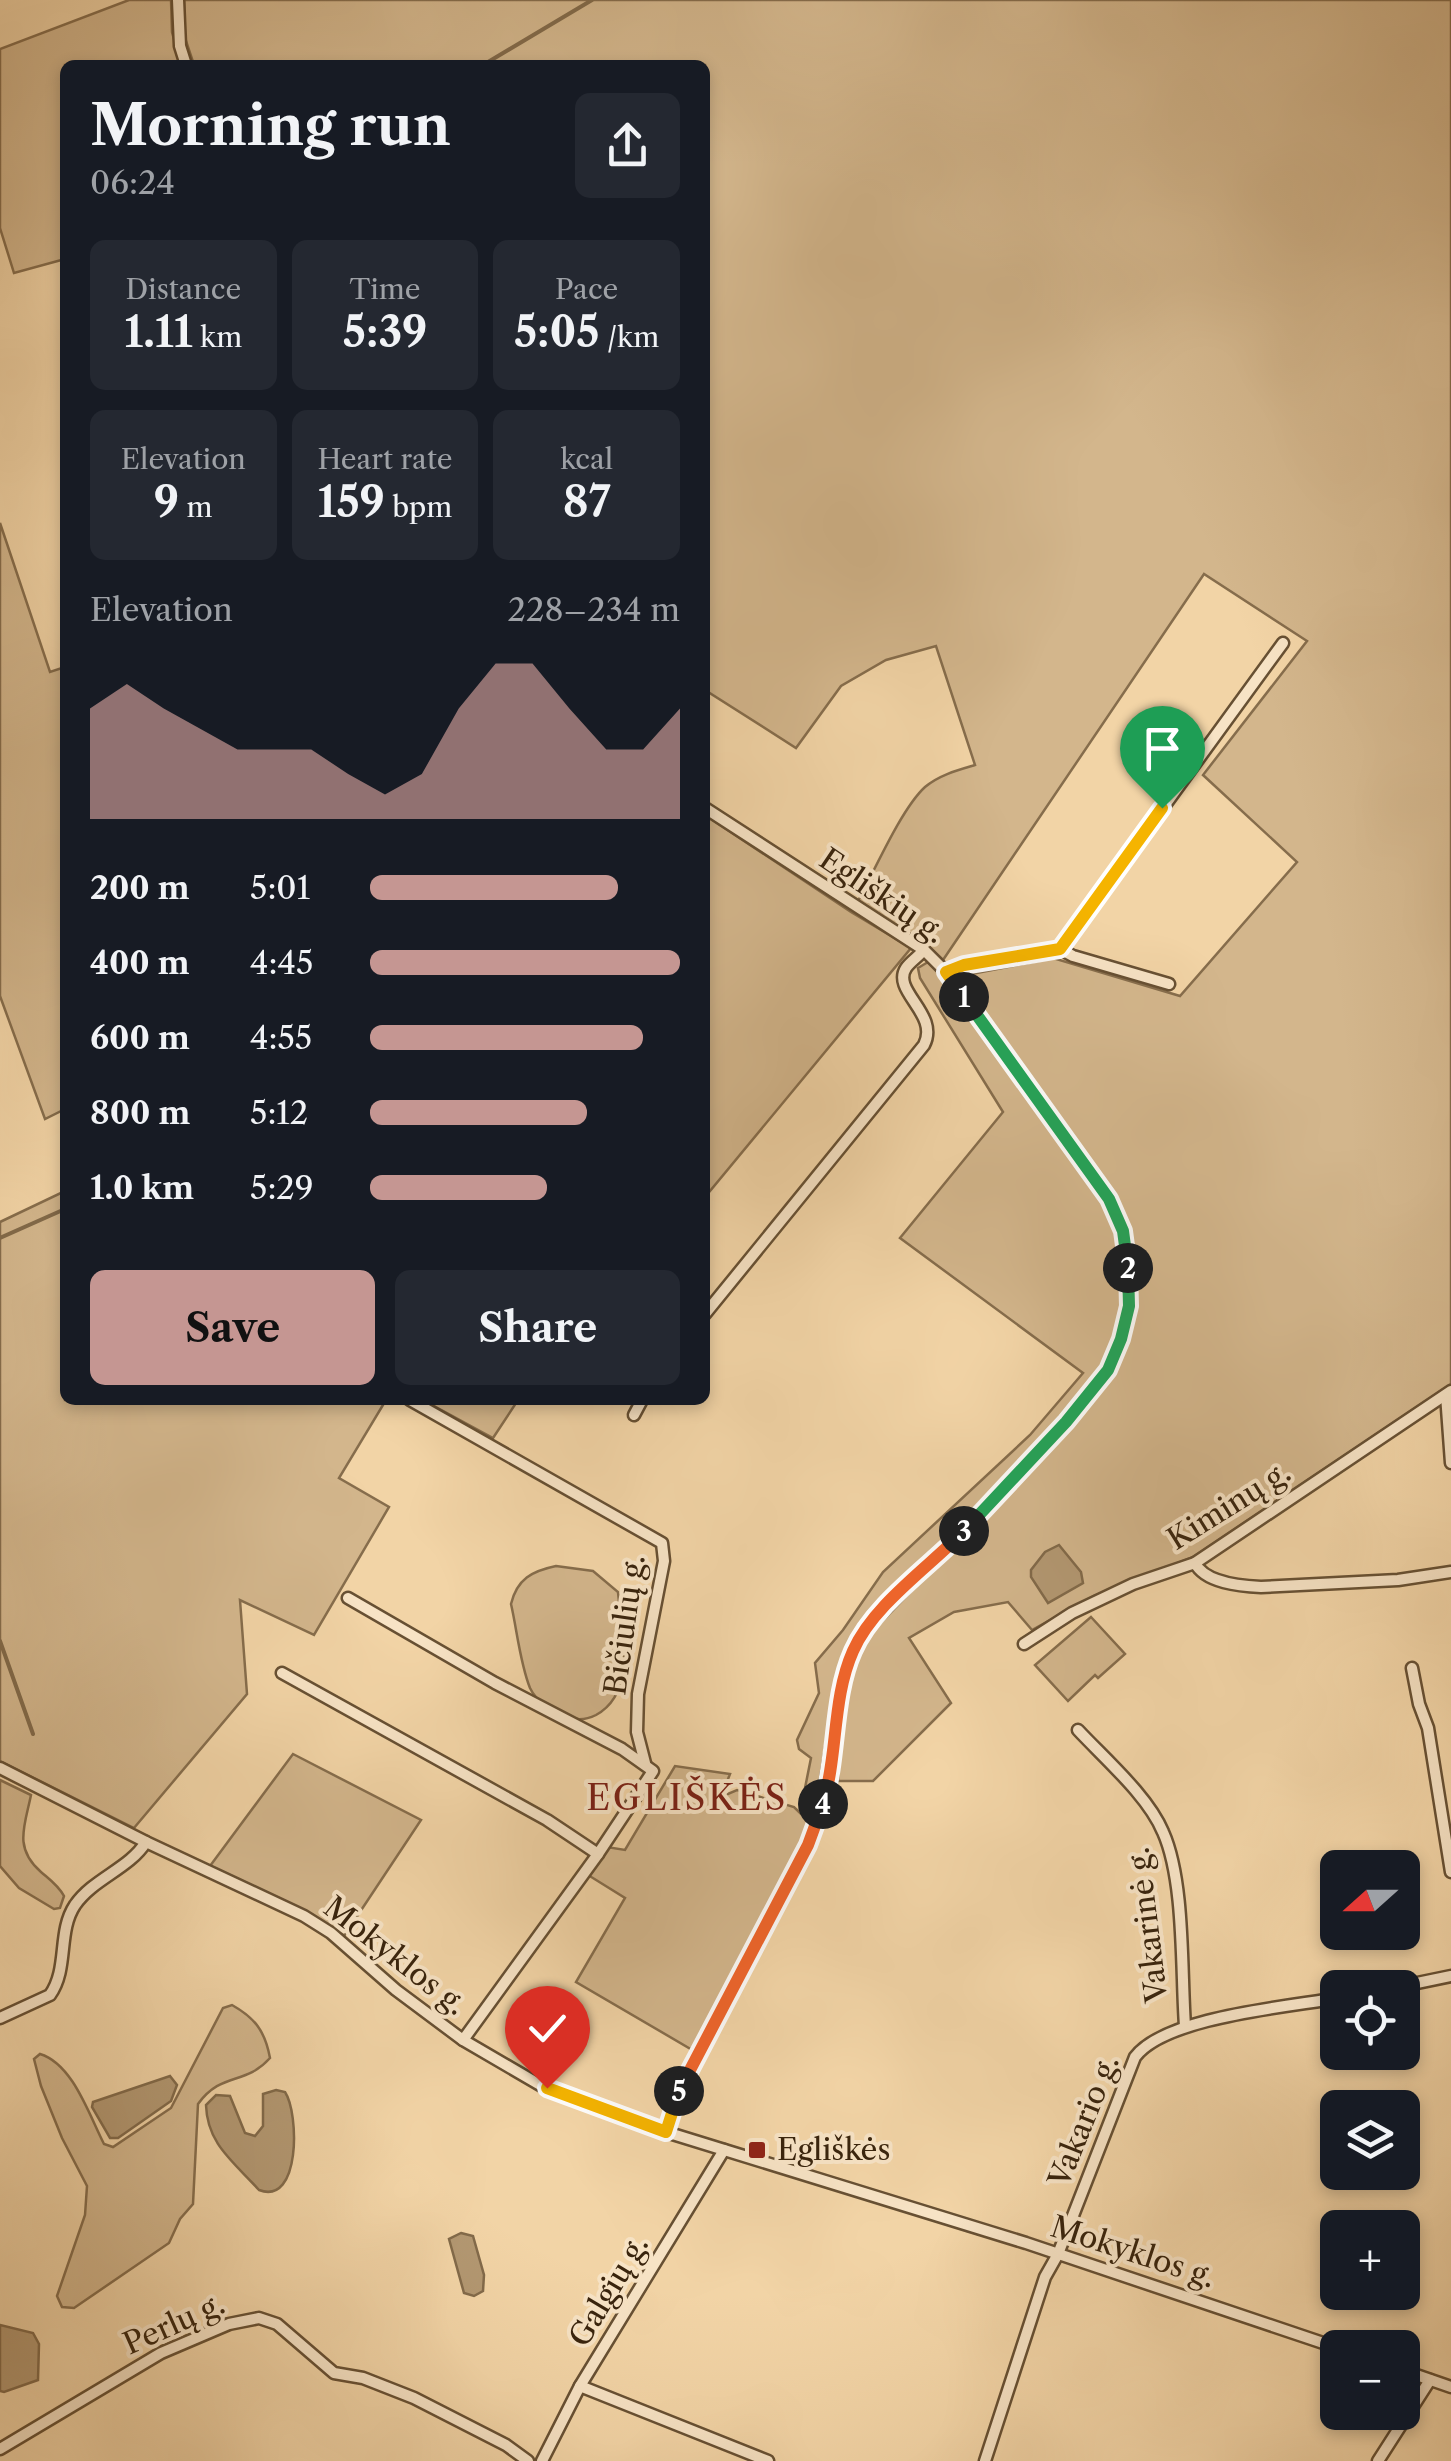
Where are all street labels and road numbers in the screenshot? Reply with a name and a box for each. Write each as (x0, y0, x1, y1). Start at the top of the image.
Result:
street label: Egliškių g. (812, 840, 952, 951)
street label: Kiminų g. (1160, 1453, 1297, 1558)
street label: Bičiulių g. (596, 1552, 653, 1698)
street label: Vakarinė g. (1120, 1845, 1176, 2006)
street label: Mokyklos g. (317, 1888, 474, 2023)
street label: Vakario g. (1040, 2049, 1127, 2193)
street label: Mokyklos g. (1046, 2208, 1220, 2295)
street label: Galgių g. (561, 2228, 656, 2353)
street label: Perlų g. (117, 2285, 230, 2362)

